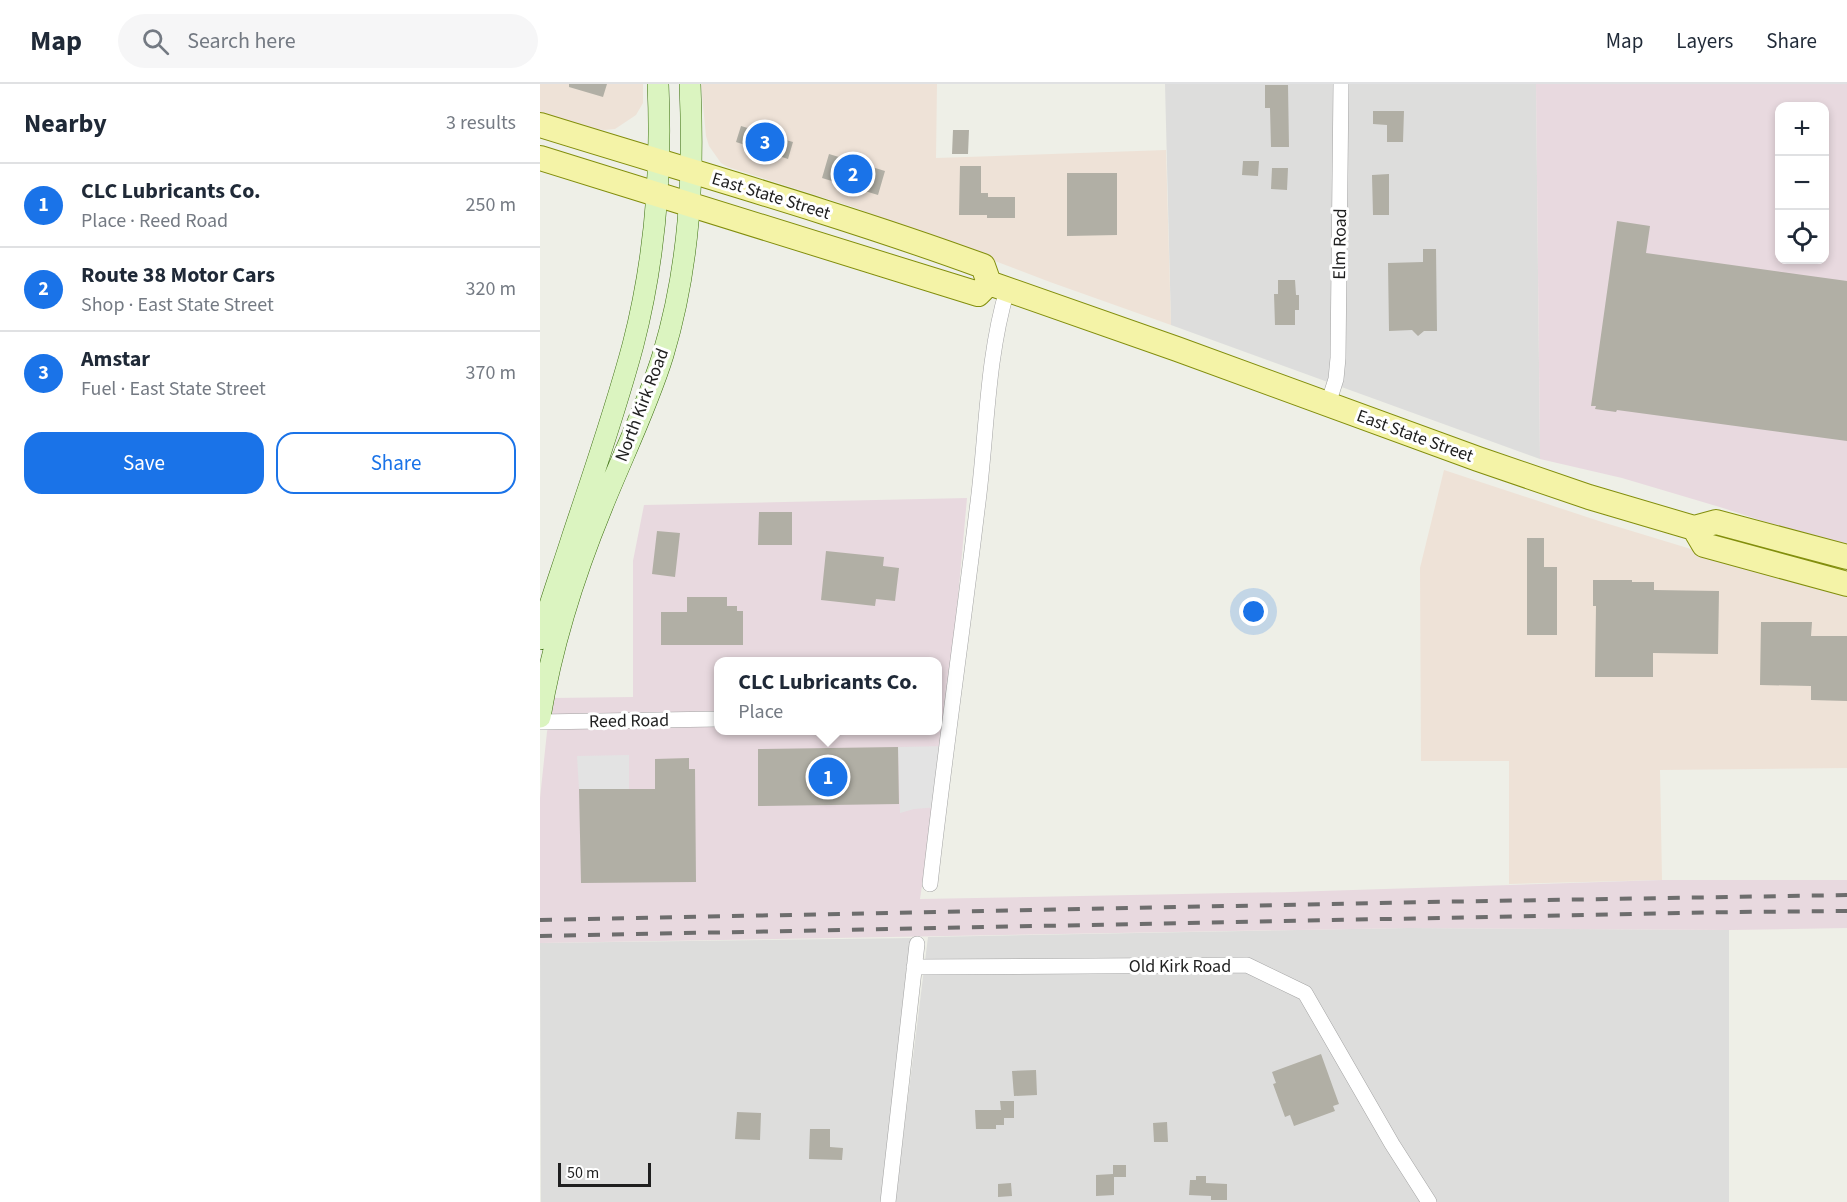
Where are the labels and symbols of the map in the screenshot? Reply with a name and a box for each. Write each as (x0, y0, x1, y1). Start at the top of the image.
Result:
pin: 3 (746, 120, 784, 164)
pin: 2 (834, 152, 872, 196)
street label: East State Street (709, 166, 833, 226)
street label: Elm Road (1327, 208, 1353, 280)
street label: North Kirk Road (609, 345, 675, 465)
street label: East State Street (1353, 403, 1477, 469)
your location (1239, 597, 1268, 626)
street label: Reed Road (589, 708, 669, 734)
pin: 1 (808, 754, 848, 800)
street label: Old Kirk Road (1129, 954, 1231, 979)
scale bar (558, 1160, 651, 1188)

